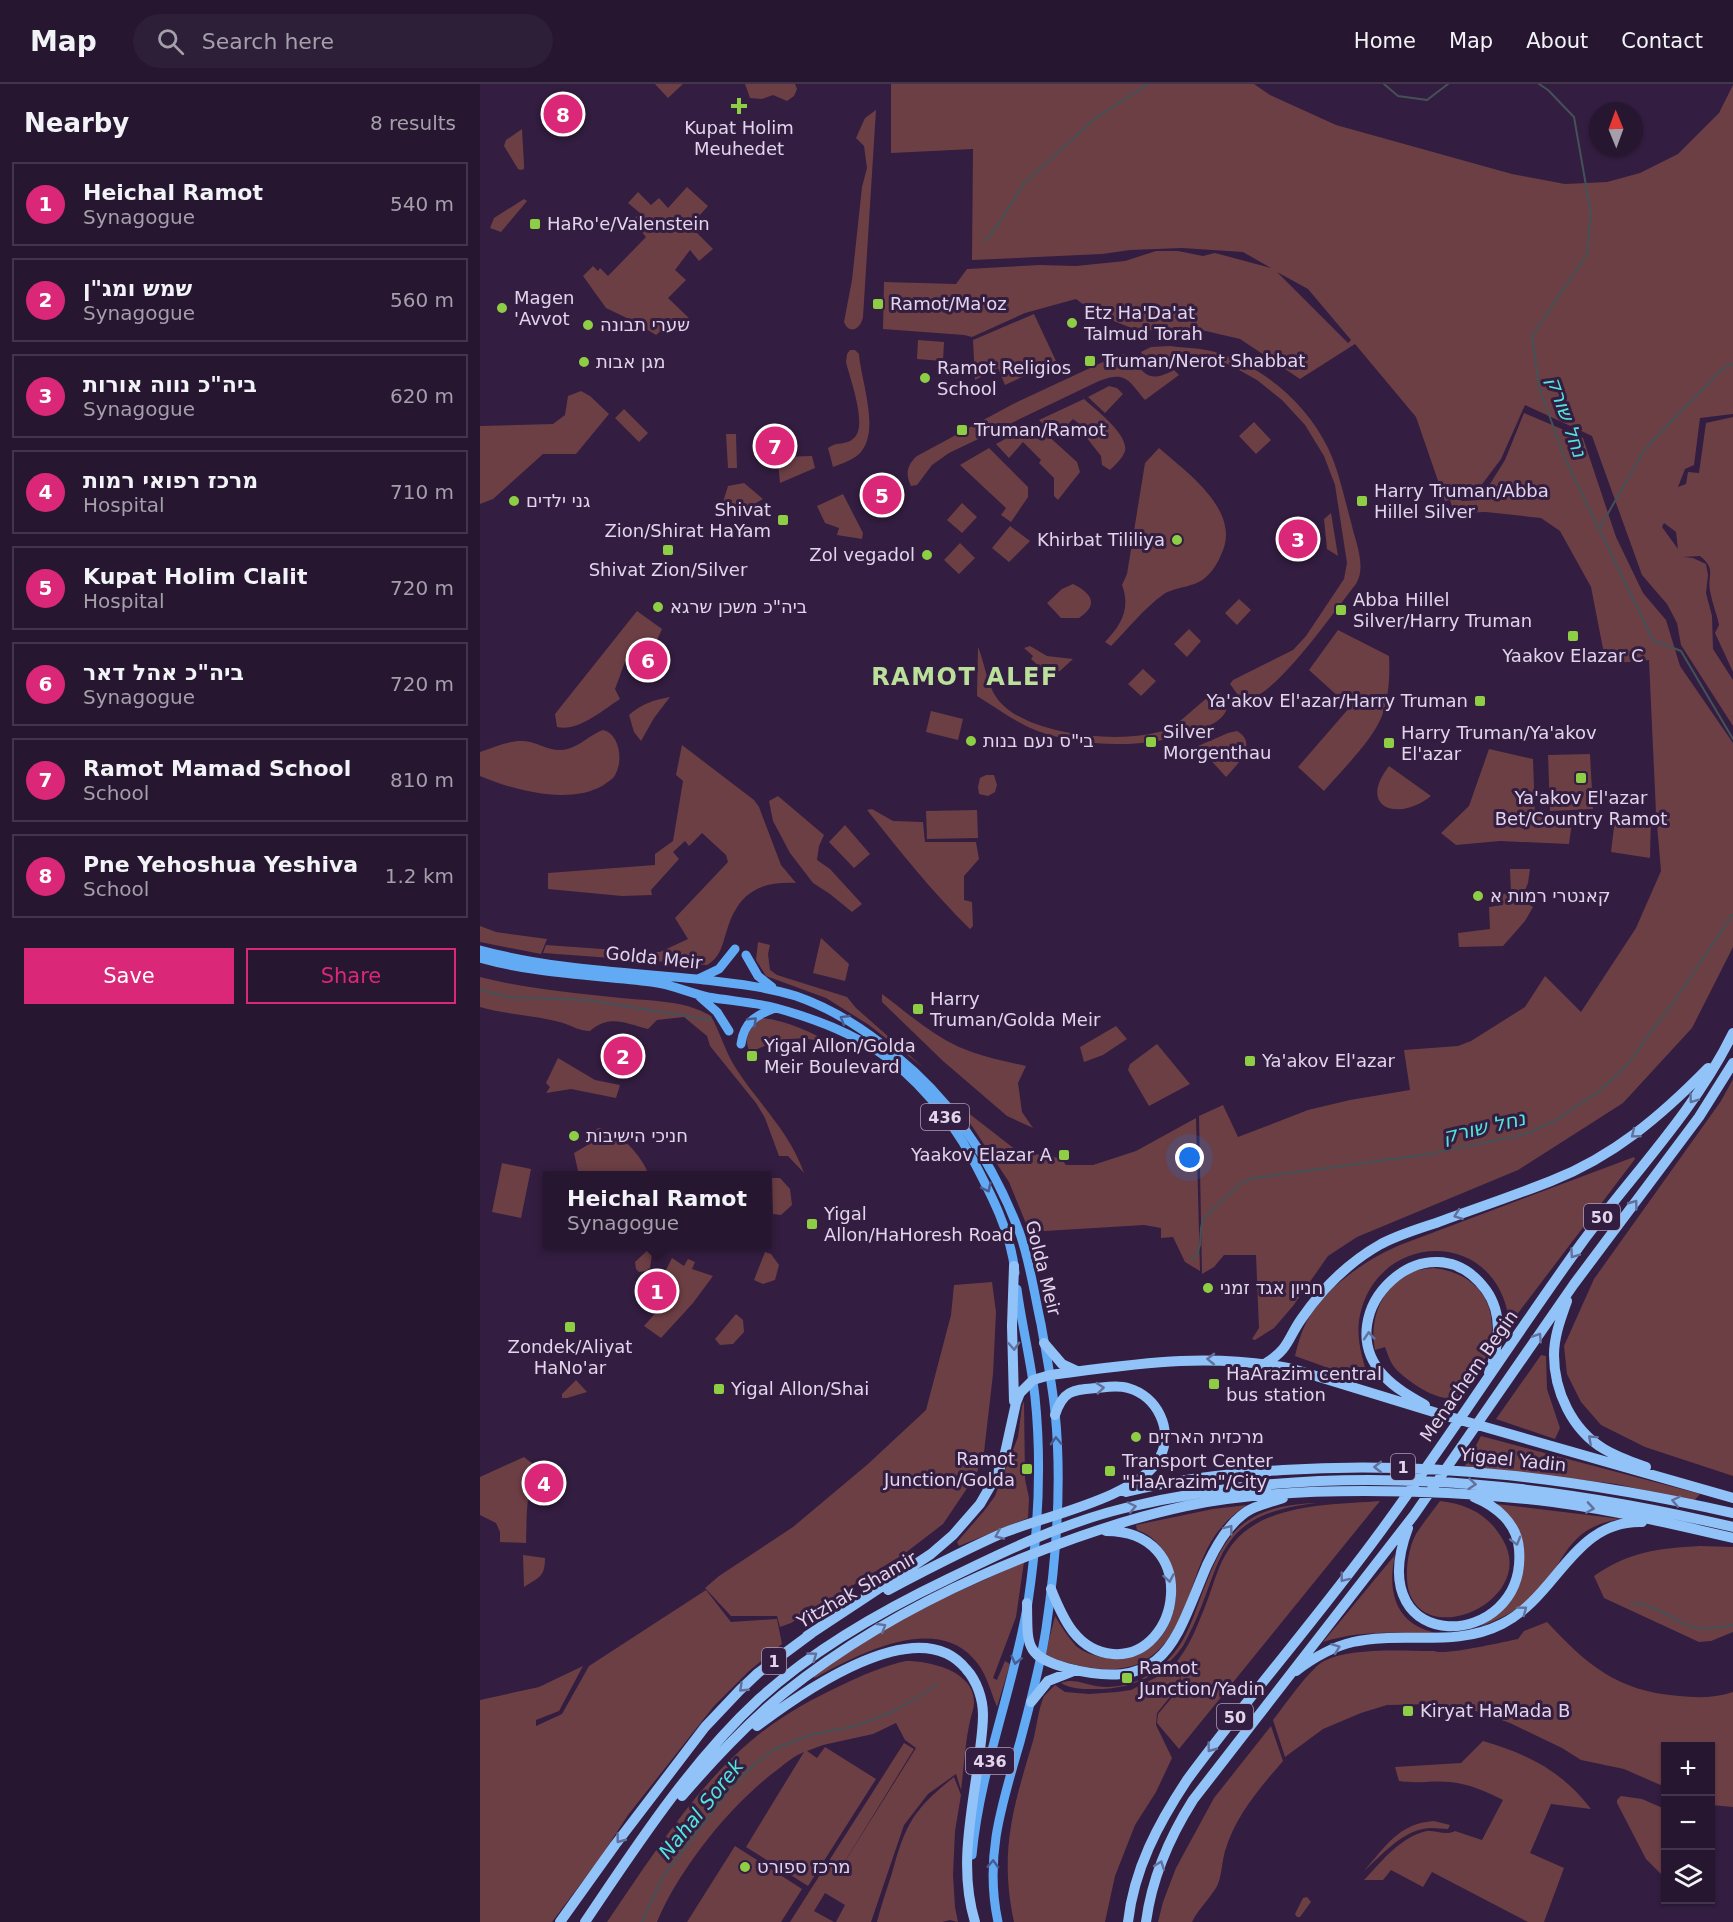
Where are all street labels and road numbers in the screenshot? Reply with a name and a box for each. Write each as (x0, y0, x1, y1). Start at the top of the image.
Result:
street label: Golda Meir (605, 942, 704, 973)
road number: 436 (921, 1104, 969, 1130)
road number: 50 (1584, 1204, 1620, 1230)
street label: Golda Meir (1022, 1218, 1066, 1318)
street label: Menachem Begin (1415, 1306, 1522, 1446)
street label: Yigael Yadin (1458, 1443, 1567, 1476)
road number: 1 (1391, 1454, 1415, 1480)
street label: Yitzhak Shamir (793, 1547, 921, 1633)
road number: 1 (762, 1648, 786, 1674)
road number: 50 (1217, 1704, 1253, 1730)
road number: 436 (966, 1748, 1014, 1774)

